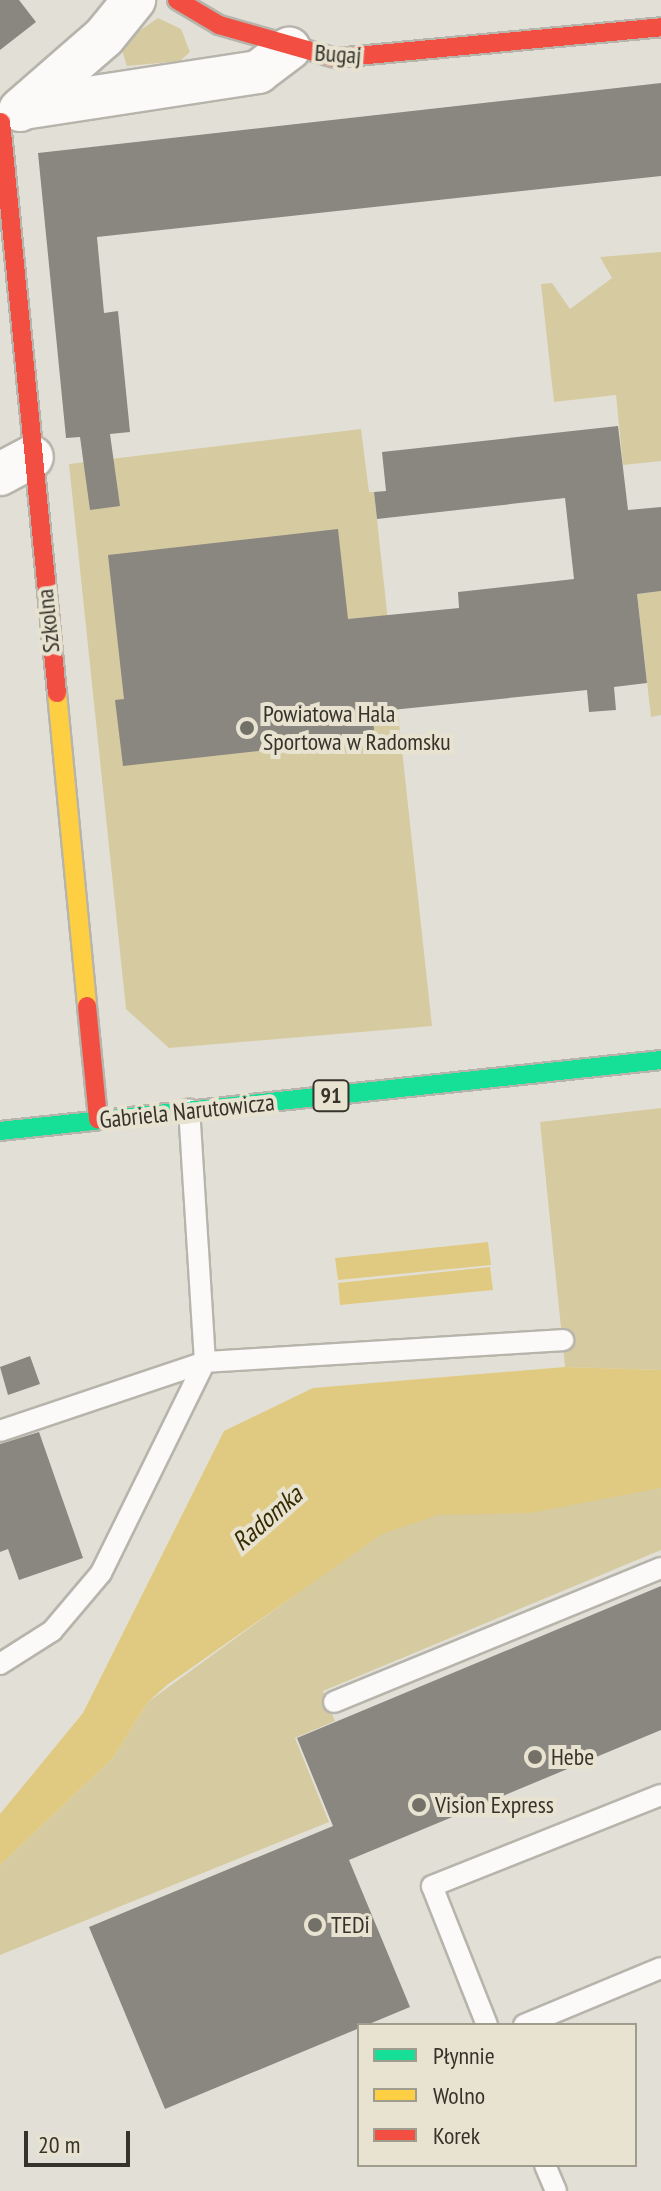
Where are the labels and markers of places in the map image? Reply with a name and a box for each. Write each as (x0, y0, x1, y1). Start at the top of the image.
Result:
place label: Powiatowa Hala Sportowa w Radomsku (263, 700, 451, 756)
marker: Powiatowa Hala Sportowa w Radomsku (238, 719, 256, 737)
place label: Hebe (551, 1743, 594, 1771)
marker: Hebe (526, 1748, 544, 1766)
place label: Vision Express (435, 1791, 554, 1819)
marker: Vision Express (410, 1796, 428, 1814)
place label: TEDi (331, 1911, 370, 1939)
marker: TEDi (306, 1916, 324, 1934)

